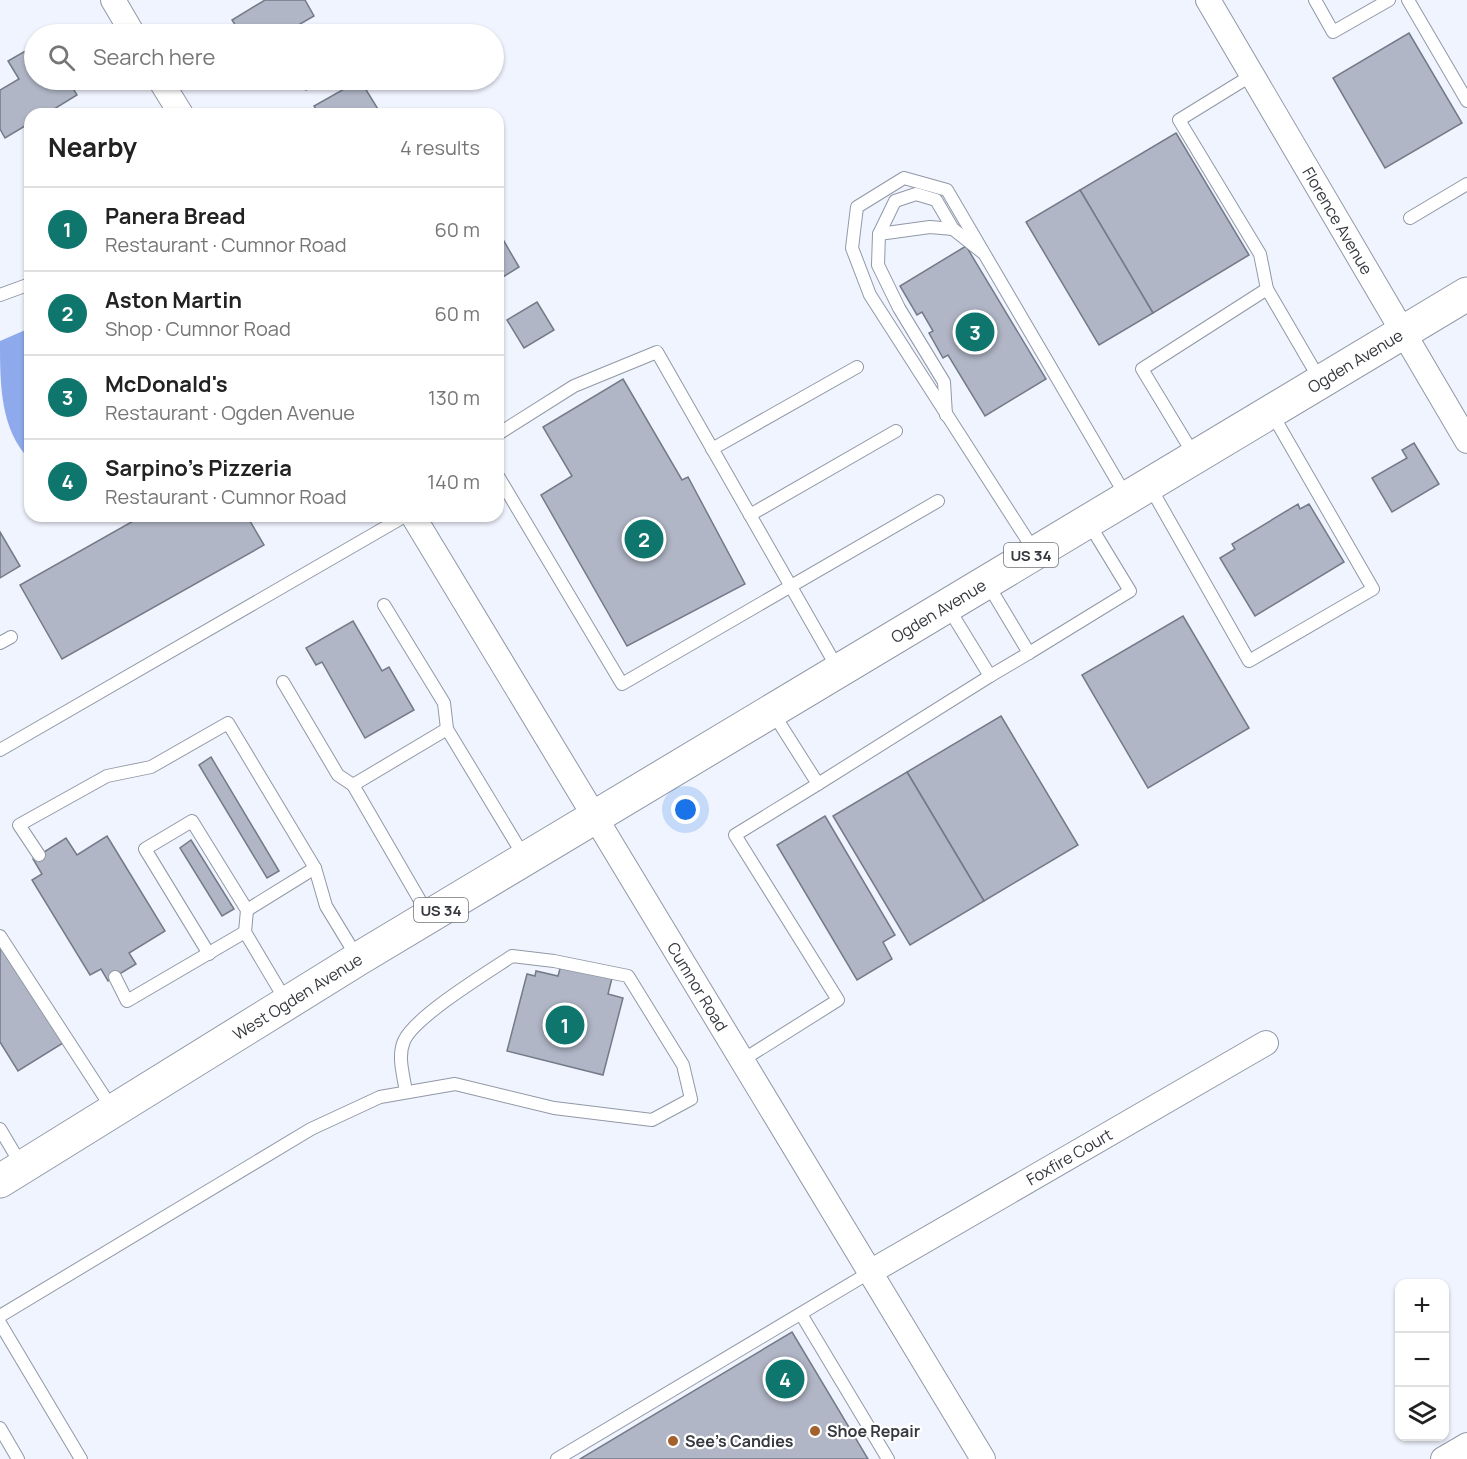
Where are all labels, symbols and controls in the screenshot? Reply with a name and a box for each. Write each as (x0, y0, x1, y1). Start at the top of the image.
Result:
search box (24, 24, 504, 90)
icon: search (45, 41, 78, 74)
text: Search here (93, 42, 215, 72)
text: Nearby (48, 129, 137, 165)
text: 4 results (400, 134, 480, 161)
street label: Florence Avenue (1297, 163, 1378, 279)
text: Panera Bread (105, 201, 246, 231)
text: 1 (63, 216, 72, 243)
text: 60 m (434, 216, 480, 243)
text: Restaurant · Cumnor Road (105, 231, 347, 258)
text: Aston Martin (105, 285, 242, 315)
text: 2 (62, 300, 73, 327)
text: 60 m (434, 300, 480, 327)
pin: 3 (956, 310, 994, 354)
text: Shop · Cumnor Road (105, 315, 291, 342)
street label: Ogden Avenue (1304, 324, 1407, 398)
text: McDonald's (105, 369, 228, 399)
text: 3 (62, 384, 73, 411)
text: 130 m (428, 384, 480, 411)
text: Restaurant · Ogden Avenue (105, 399, 355, 426)
text: Sarpino's Pizzeria (105, 453, 292, 483)
text: 4 (61, 468, 74, 495)
text: 140 m (427, 468, 480, 495)
text: Restaurant · Cumnor Road (105, 483, 347, 510)
pin: 2 (624, 516, 664, 562)
road number: US 34 (1004, 543, 1058, 567)
street label: Ogden Avenue (887, 574, 990, 648)
your location (671, 795, 700, 824)
road number: US 34 (414, 898, 468, 922)
street label: Cumnor Road (662, 938, 733, 1035)
street label: West Ogden Avenue (228, 948, 366, 1045)
pin: 1 (546, 1002, 584, 1048)
street label: Foxfire Court (1022, 1123, 1116, 1190)
map controls (1395, 1279, 1449, 1441)
button: + (1395, 1279, 1449, 1333)
button: − (1395, 1333, 1449, 1387)
pin: 4 (766, 1356, 804, 1402)
button: layers (1395, 1387, 1449, 1441)
place label: Shoe Repair (827, 1420, 920, 1442)
marker: Shoe Repair (808, 1424, 822, 1438)
place label: See's Candies (685, 1430, 794, 1452)
marker: See's Candies (666, 1434, 680, 1448)

